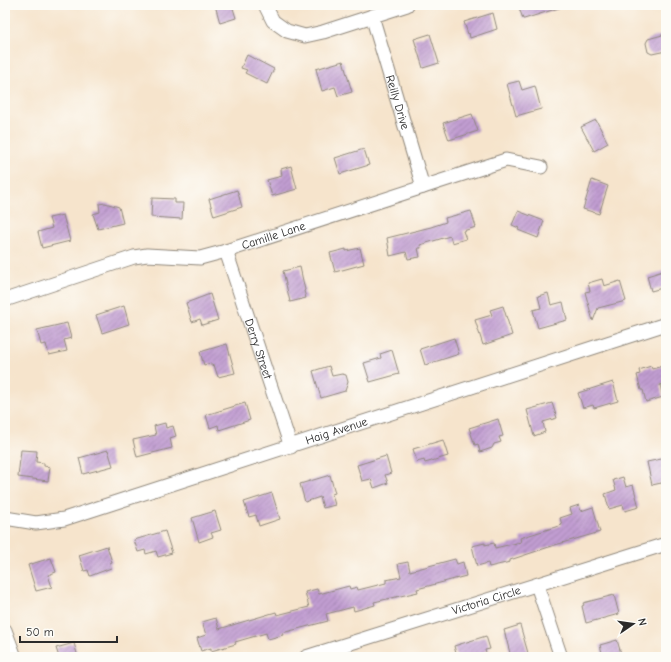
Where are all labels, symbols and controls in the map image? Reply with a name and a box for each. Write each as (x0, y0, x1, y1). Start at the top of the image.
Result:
street label: Reilly Drive (383, 73, 412, 131)
street label: Camille Lane (240, 219, 307, 252)
street label: Derry Street (242, 317, 275, 381)
street label: Haig Avenue (303, 414, 369, 447)
street label: Victoria Circle (450, 583, 522, 618)
north arrow (613, 604, 653, 644)
text: N (635, 617, 649, 627)
scale bar (20, 618, 117, 644)
text: 50 m (26, 625, 54, 639)

